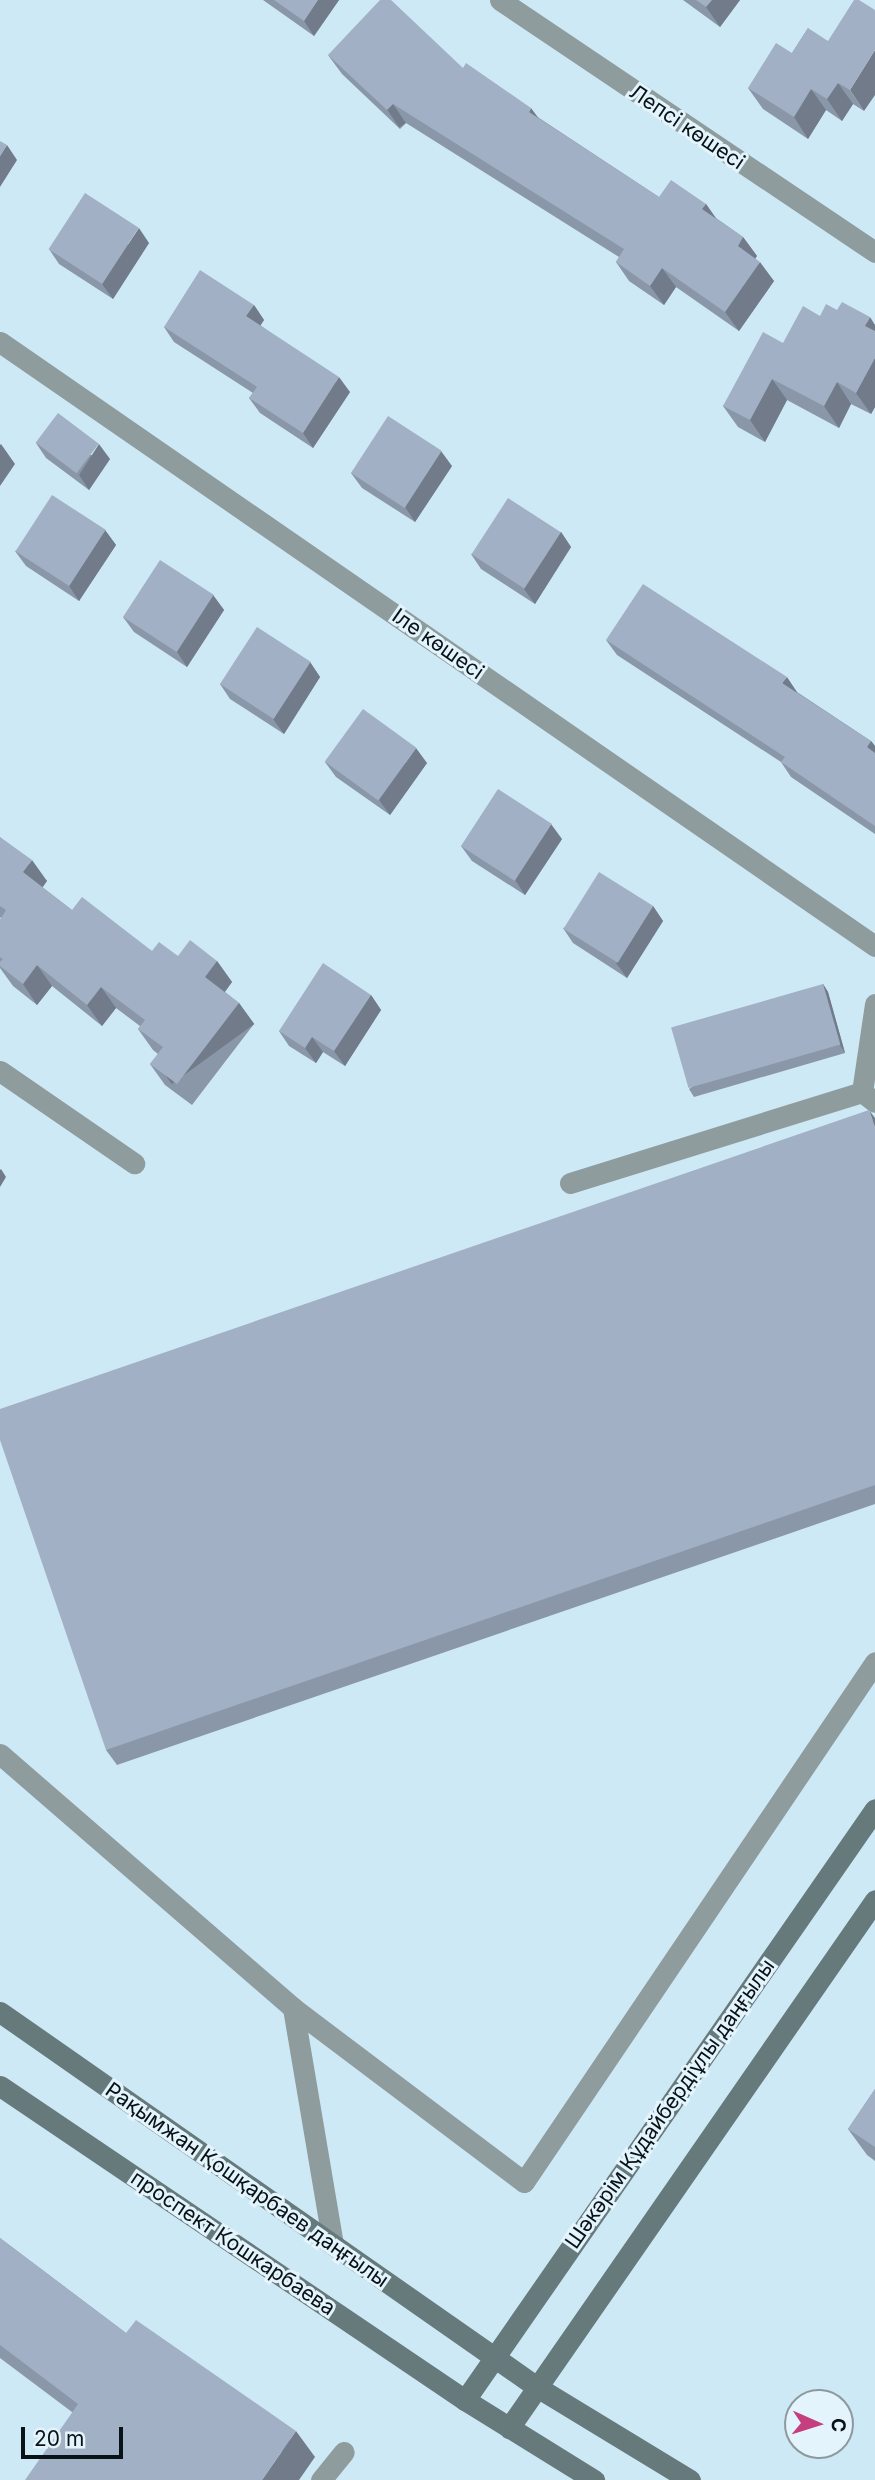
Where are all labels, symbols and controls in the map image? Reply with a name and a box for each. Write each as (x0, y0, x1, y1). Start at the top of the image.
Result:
street label: Лепсі көшесі (625, 79, 749, 175)
street label: Іле көшесі (387, 603, 489, 685)
street label: Шәкәрім Құдайбердіұлы даңғылы (560, 1954, 780, 2254)
street label: Рақымжан Қошқарбаев даңғылы (101, 2077, 393, 2293)
street label: проспект Кошкарбаева (126, 2165, 340, 2321)
north arrow (784, 2389, 854, 2459)
scale bar (24, 2414, 126, 2458)
text: С (827, 2417, 850, 2433)
text: 20 m (34, 2426, 84, 2451)

